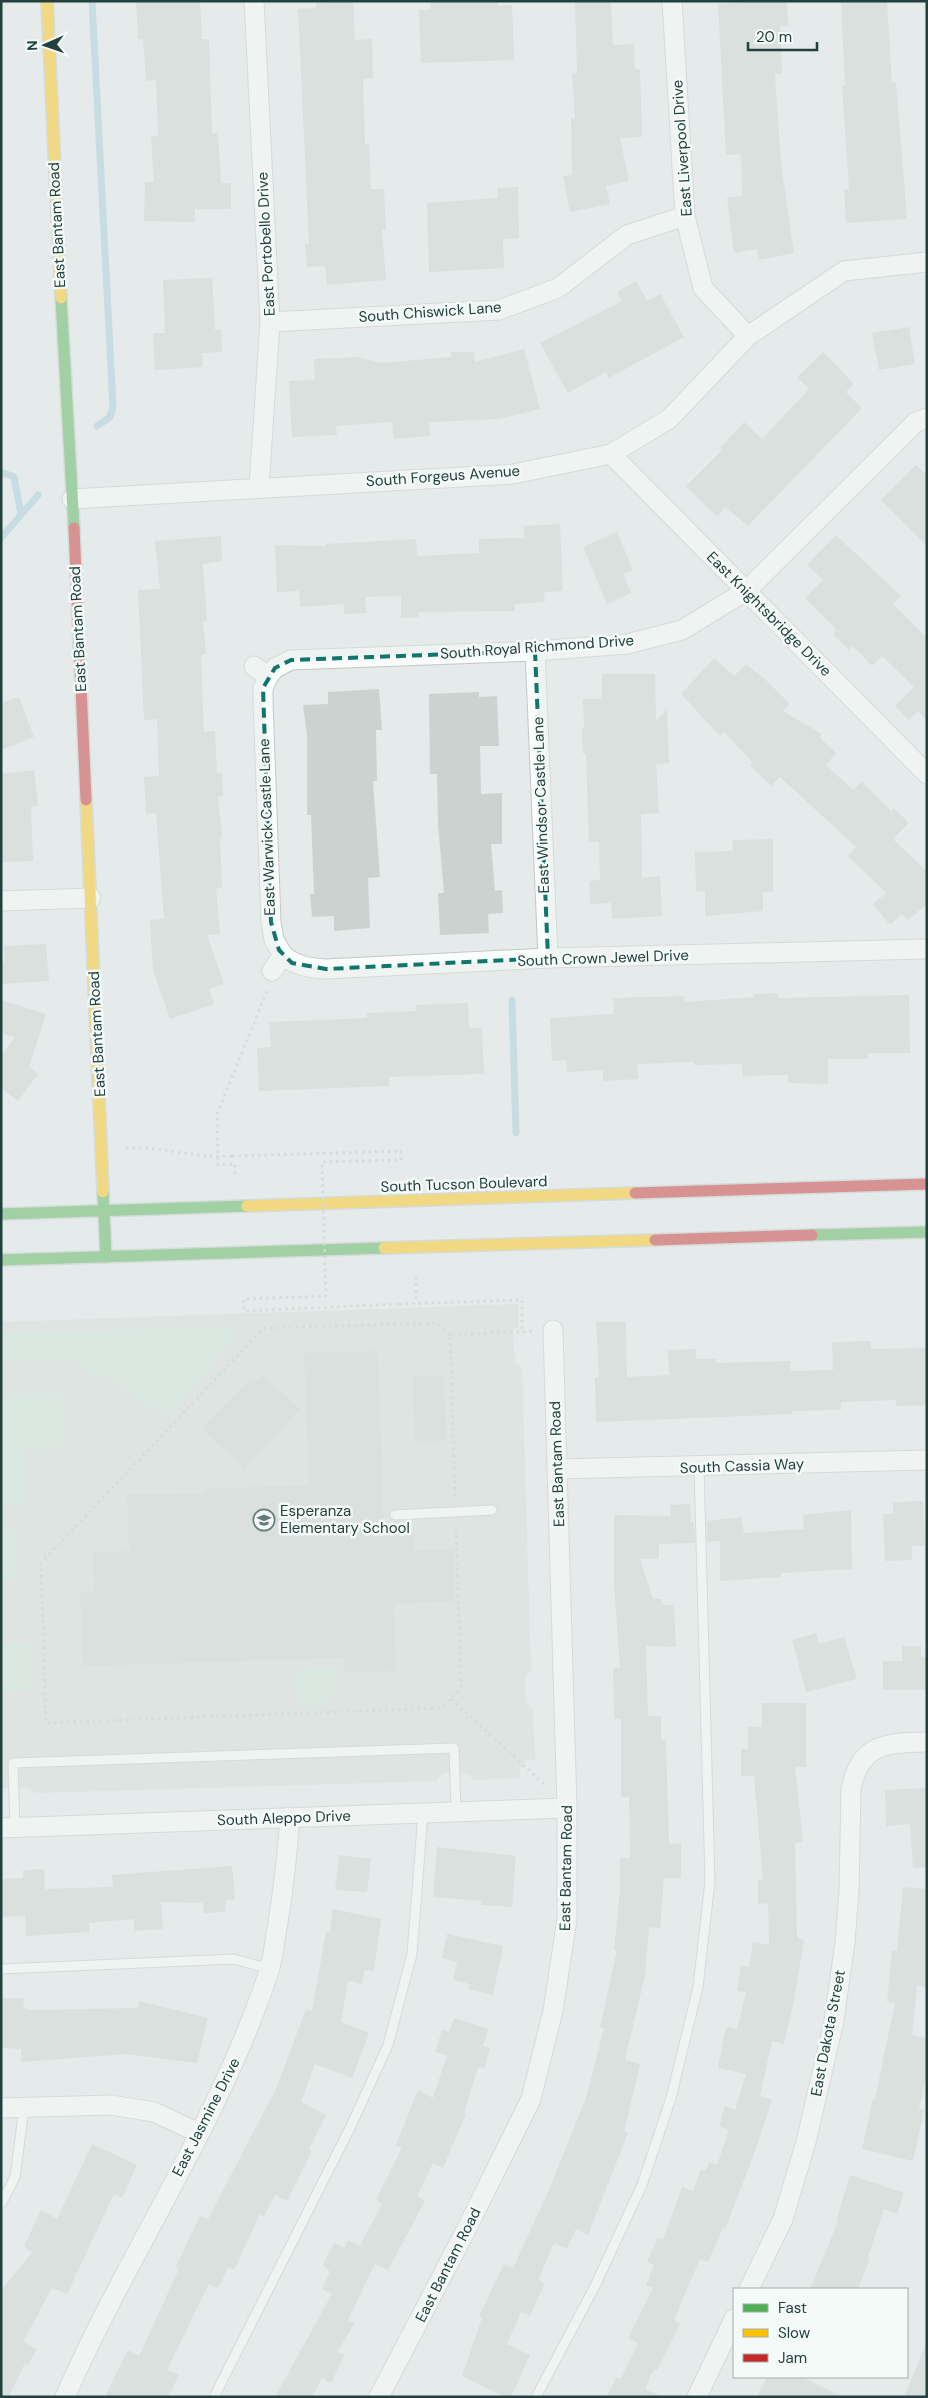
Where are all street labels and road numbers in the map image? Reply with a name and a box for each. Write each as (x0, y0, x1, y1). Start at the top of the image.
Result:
street label: East Liverpool Drive (667, 79, 697, 217)
street label: East Bantam Road (44, 162, 70, 288)
street label: East Portobello Drive (252, 172, 280, 316)
street label: South Chiswick Lane (358, 297, 502, 327)
street label: South Forgeus Avenue (365, 461, 521, 491)
street label: East Knightsbridge Drive (702, 547, 836, 681)
street label: East Bantam Road (65, 566, 91, 692)
street label: South Royal Richmond Drive (439, 630, 635, 664)
street label: East Windsor Castle Lane (528, 716, 554, 894)
street label: East Warwick Castle Lane (254, 738, 280, 916)
street label: South Crown Jewel Drive (517, 945, 689, 971)
street label: East Bantam Road (84, 971, 110, 1097)
street label: South Tucson Boulevard (380, 1171, 548, 1197)
street label: East Bantam Road (545, 1401, 569, 1527)
street label: South Cassia Way (679, 1454, 805, 1478)
street label: East Bantam Road (555, 1805, 577, 1931)
street label: South Aleppo Drive (217, 1806, 351, 1830)
street label: East Dakota Street (806, 1968, 850, 2098)
street label: East Jasmine Drive (167, 2054, 245, 2180)
street label: East Bantam Road (411, 2204, 485, 2326)

